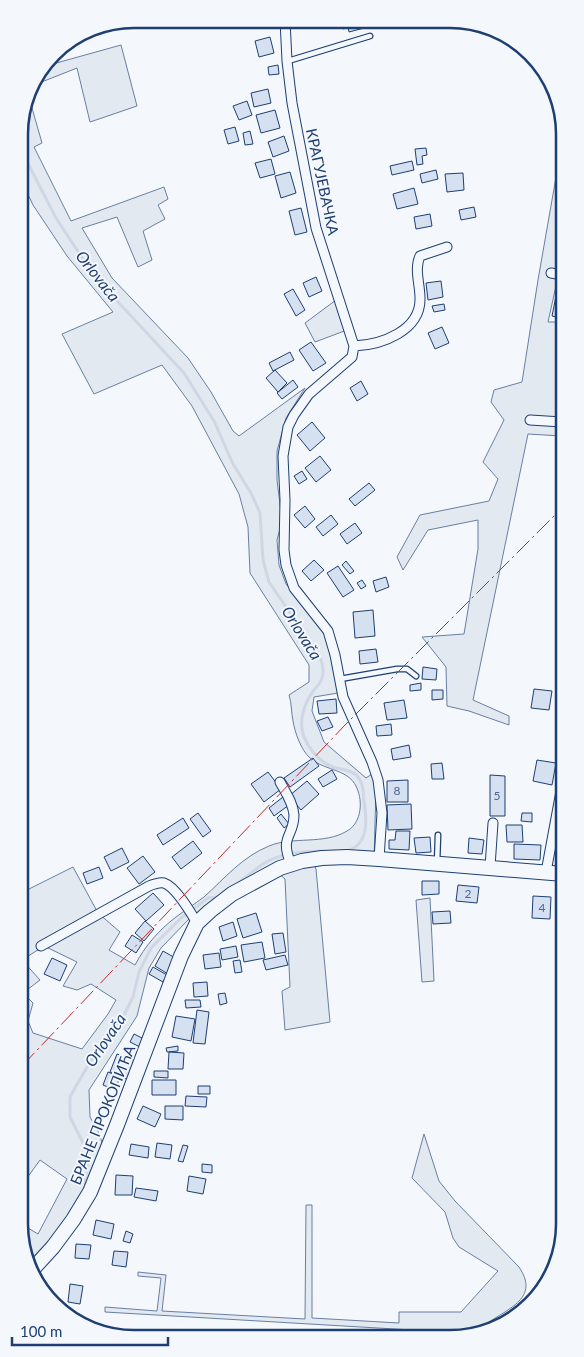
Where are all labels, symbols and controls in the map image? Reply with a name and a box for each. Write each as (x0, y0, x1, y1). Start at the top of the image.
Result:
street label: КРАГУЈЕВАЧКА (303, 127, 343, 238)
water label: Orlovača (72, 246, 124, 305)
water label: Orlovača (279, 602, 326, 663)
house number: 8 (394, 783, 401, 798)
house number: 5 (494, 788, 501, 803)
house number: 2 (465, 886, 472, 901)
house number: 4 (539, 900, 546, 915)
water label: Orlovača (80, 1010, 129, 1070)
street label: БРАНЕ ПРОКОПИЋА (66, 1041, 139, 1187)
scale bar (12, 1314, 169, 1346)
text: 100 m (20, 1322, 62, 1340)

